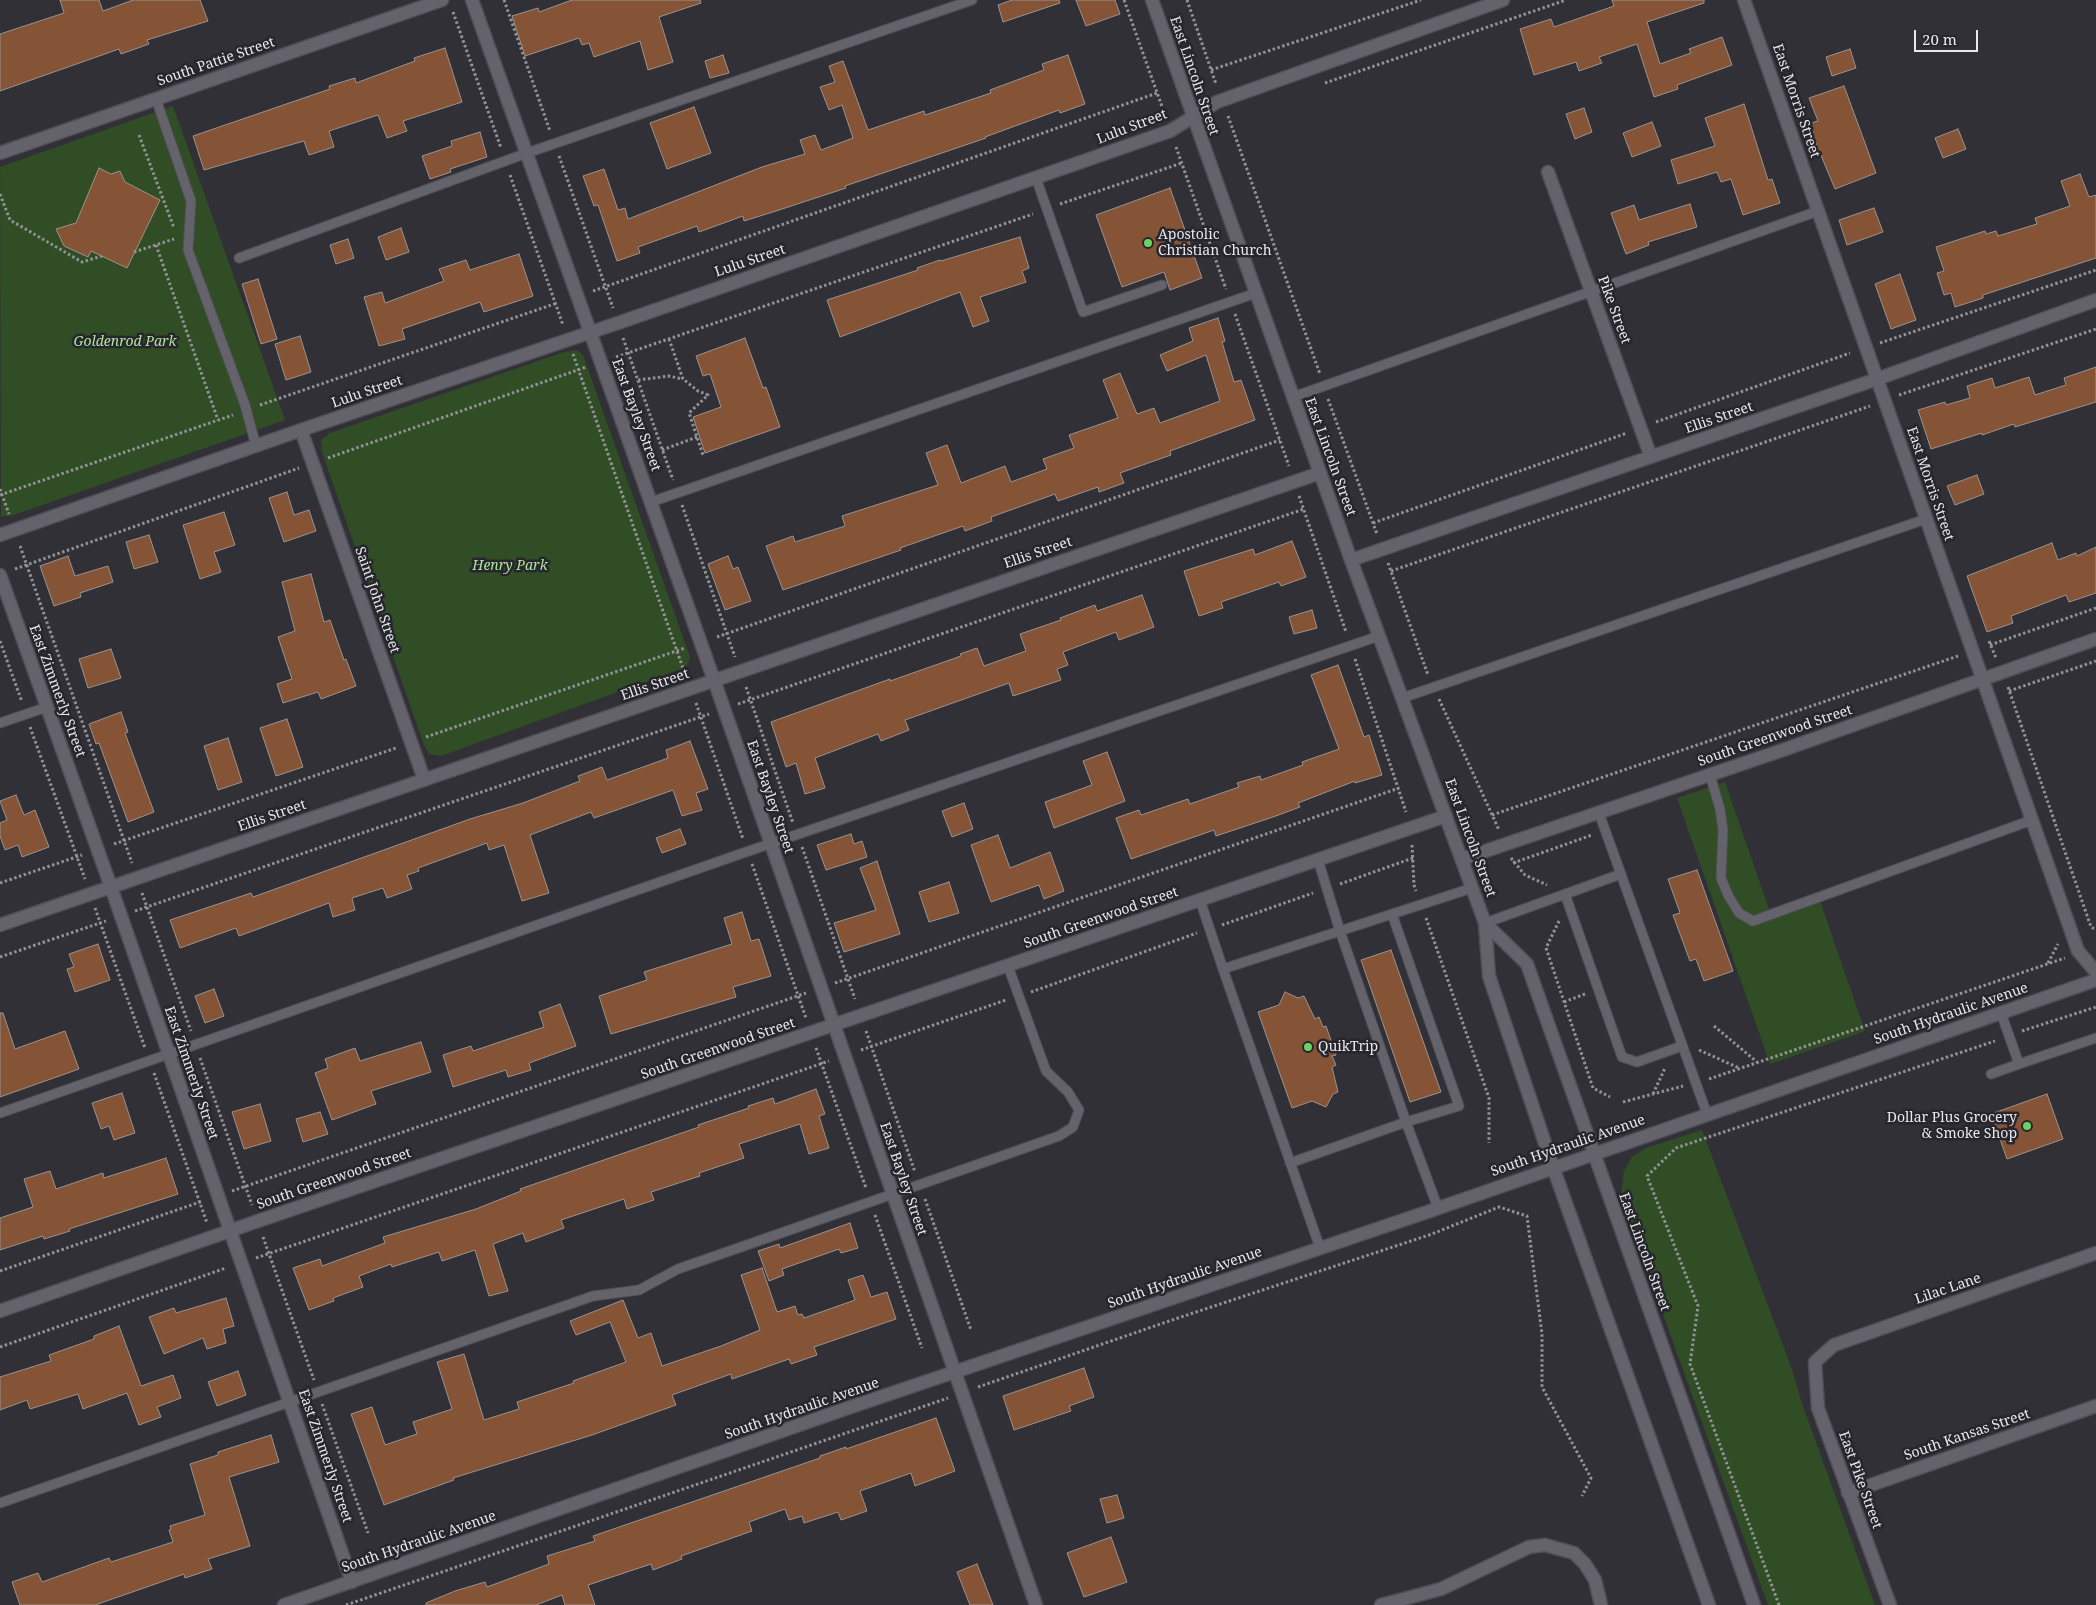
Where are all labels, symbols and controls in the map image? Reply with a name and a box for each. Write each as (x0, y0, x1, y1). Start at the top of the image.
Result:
street label: East Lincoln Street (1166, 14, 1222, 138)
scale bar (1916, 20, 1980, 52)
text: 20 m (1922, 29, 1957, 49)
street label: South Pattie Street (155, 34, 277, 90)
street label: East Morris Street (1769, 42, 1823, 160)
street label: Lulu Street (1095, 106, 1169, 148)
place label: Apostolic Christian Church (1158, 227, 1272, 260)
marker: Apostolic Christian Church (1142, 237, 1154, 249)
street label: Lulu Street (713, 241, 787, 281)
street label: Pike Street (1594, 274, 1634, 346)
park label: Goldenrod Park (73, 334, 177, 350)
street label: East Bayley Street (608, 356, 664, 474)
street label: Lulu Street (330, 372, 404, 412)
street label: East Lincoln Street (1301, 396, 1359, 518)
street label: Ellis Street (1683, 399, 1755, 437)
street label: East Morris Street (1903, 425, 1957, 543)
street label: Ellis Street (1002, 534, 1074, 572)
street label: Saint John Street (351, 545, 403, 655)
park label: Henry Park (472, 558, 548, 574)
street label: East Zimmerly Street (25, 622, 89, 760)
street label: Ellis Street (619, 666, 691, 704)
street label: South Greenwood Street (1696, 702, 1854, 770)
street label: East Bayley Street (743, 738, 797, 856)
street label: East Lincoln Street (1441, 777, 1499, 899)
street label: Ellis Street (236, 797, 308, 835)
street label: South Greenwood Street (1022, 884, 1180, 952)
street label: South Hydraulic Avenue (1872, 980, 2030, 1048)
street label: East Zimmerly Street (160, 1004, 222, 1142)
street label: South Greenwood Street (639, 1015, 797, 1083)
place label: QuikTrip (1318, 1039, 1378, 1055)
marker: QuikTrip (1302, 1041, 1314, 1053)
place label: Dollar Plus Grocery & Smoke Shop (1887, 1110, 2017, 1142)
street label: South Hydraulic Avenue (1489, 1112, 1647, 1180)
street label: East Bayley Street (876, 1120, 930, 1238)
marker: Dollar Plus Grocery & Smoke Shop (2021, 1120, 2033, 1132)
street label: South Greenwood Street (255, 1145, 413, 1213)
street label: East Lincoln Street (1615, 1191, 1673, 1313)
street label: South Hydraulic Avenue (1106, 1244, 1264, 1312)
street label: Lilac Lane (1913, 1270, 1983, 1308)
street label: South Hydraulic Avenue (723, 1375, 881, 1443)
street label: East Zimmerly Street (294, 1387, 356, 1525)
street label: South Kansas Street (1902, 1406, 2032, 1464)
street label: East Pike Street (1835, 1429, 1885, 1531)
street label: South Hydraulic Avenue (340, 1508, 498, 1576)

